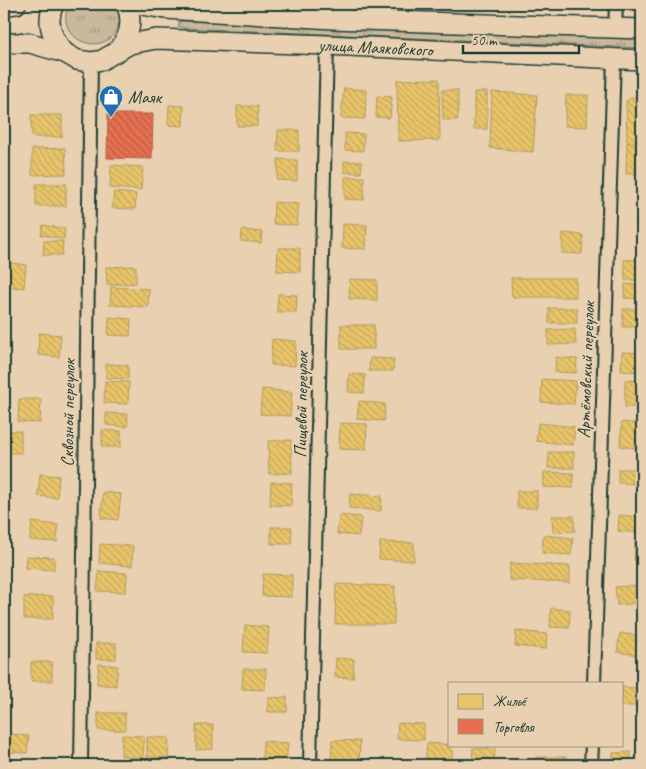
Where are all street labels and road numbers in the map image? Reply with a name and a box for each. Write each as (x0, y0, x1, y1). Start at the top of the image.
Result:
street label: улица Маяковского (317, 34, 435, 61)
street label: Артёмовский переулок (573, 299, 599, 439)
street label: Пищевой переулок (289, 350, 313, 458)
street label: Сквозной переулок (56, 357, 80, 467)

